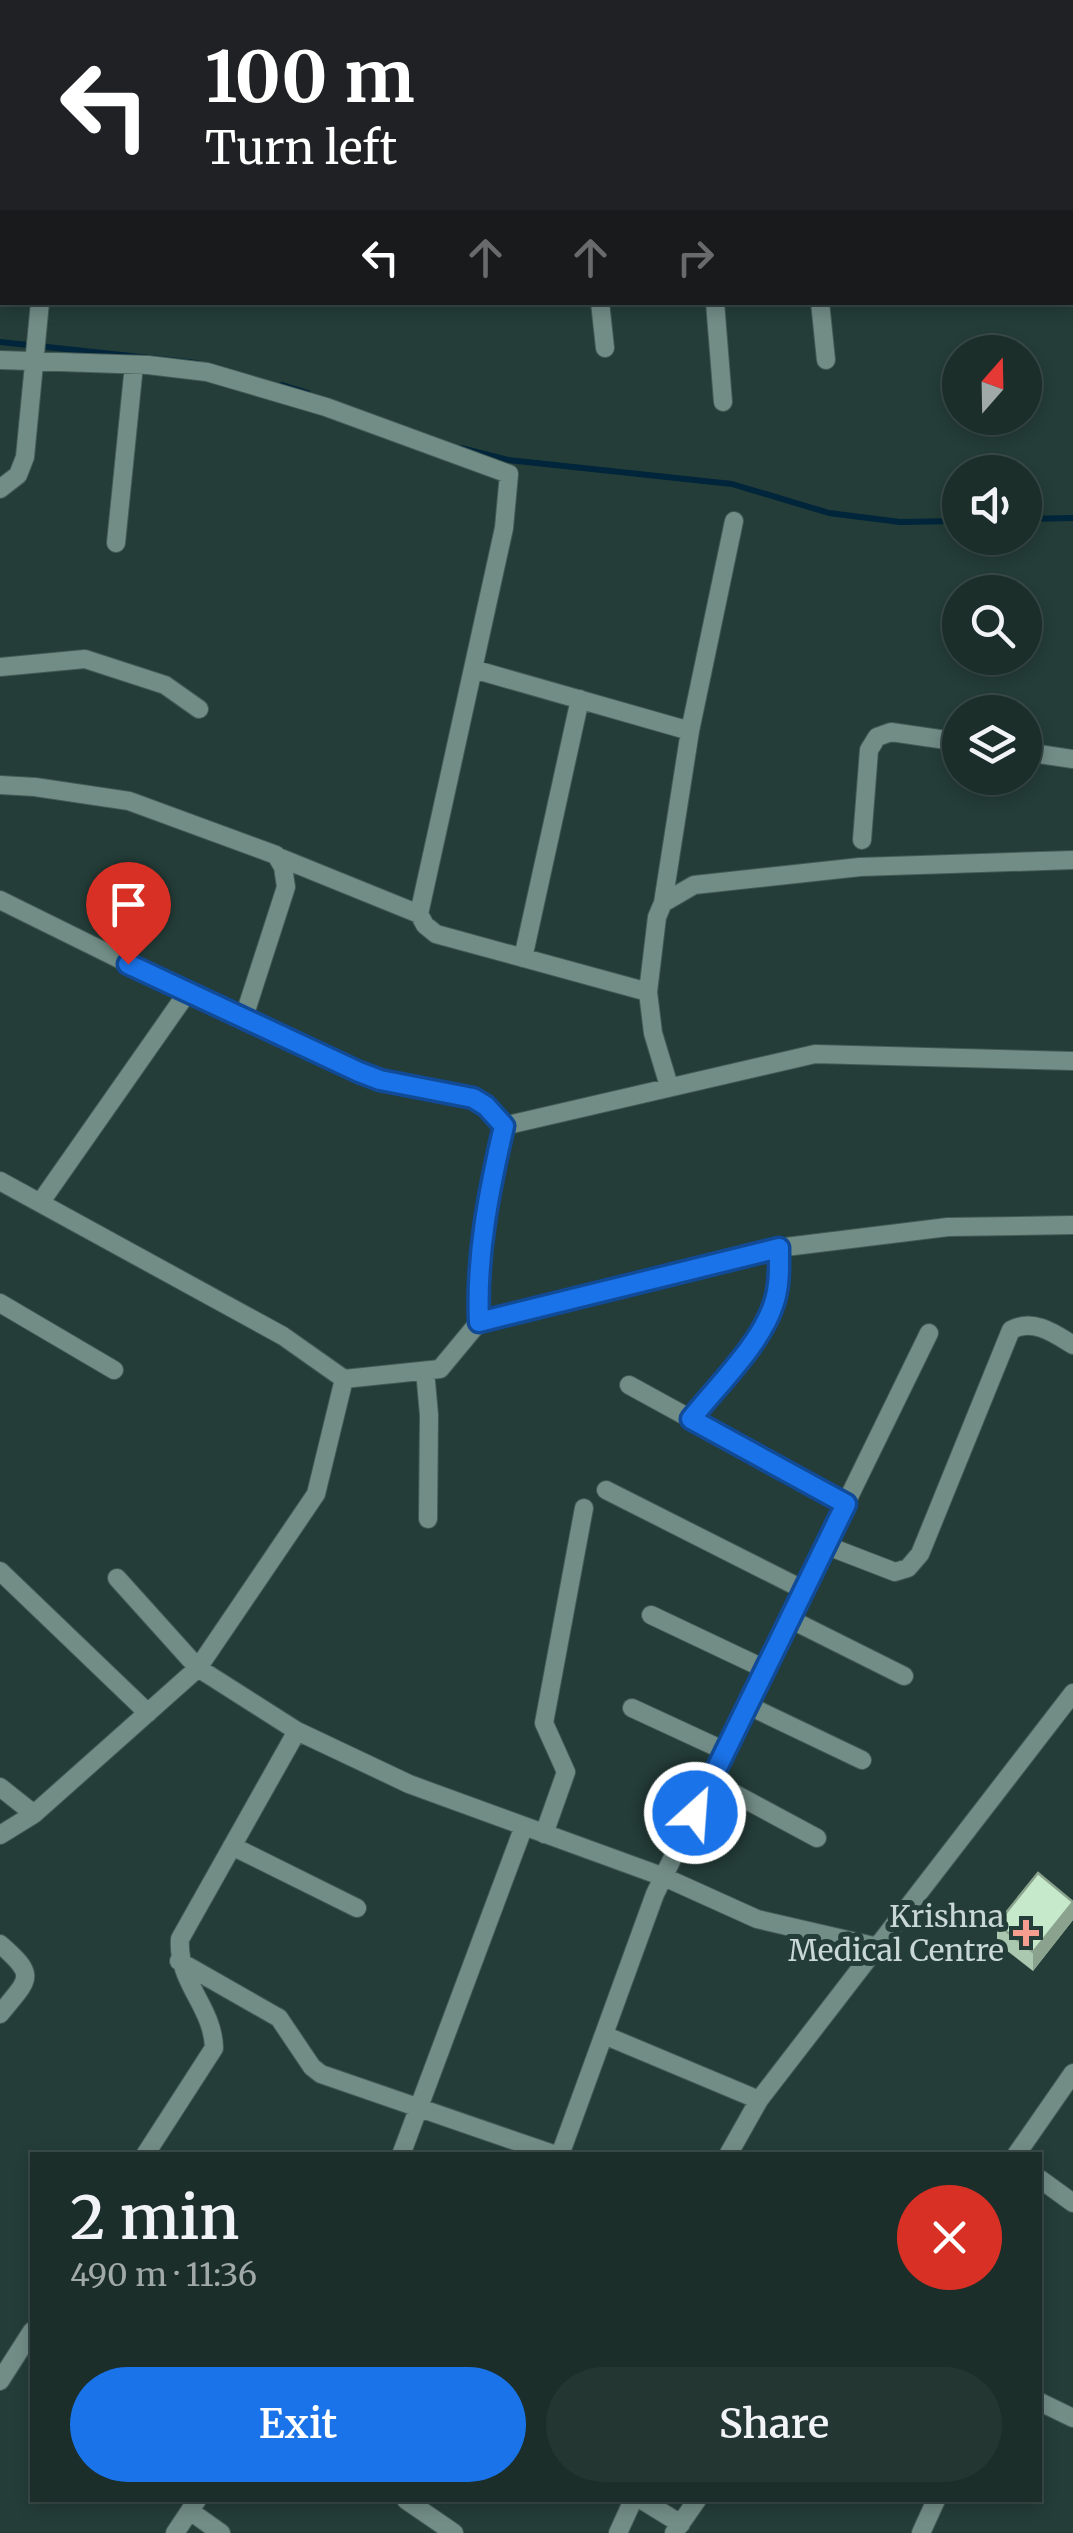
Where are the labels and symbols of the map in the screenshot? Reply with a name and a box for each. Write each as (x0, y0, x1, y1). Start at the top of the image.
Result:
north arrow (942, 335, 1042, 435)
pin (86, 862, 171, 965)
position arrow (643, 1761, 747, 1865)
place label: Krishna Medical Centre (788, 1897, 1004, 1969)
marker: Krishna Medical Centre (1013, 1920, 1039, 1946)

